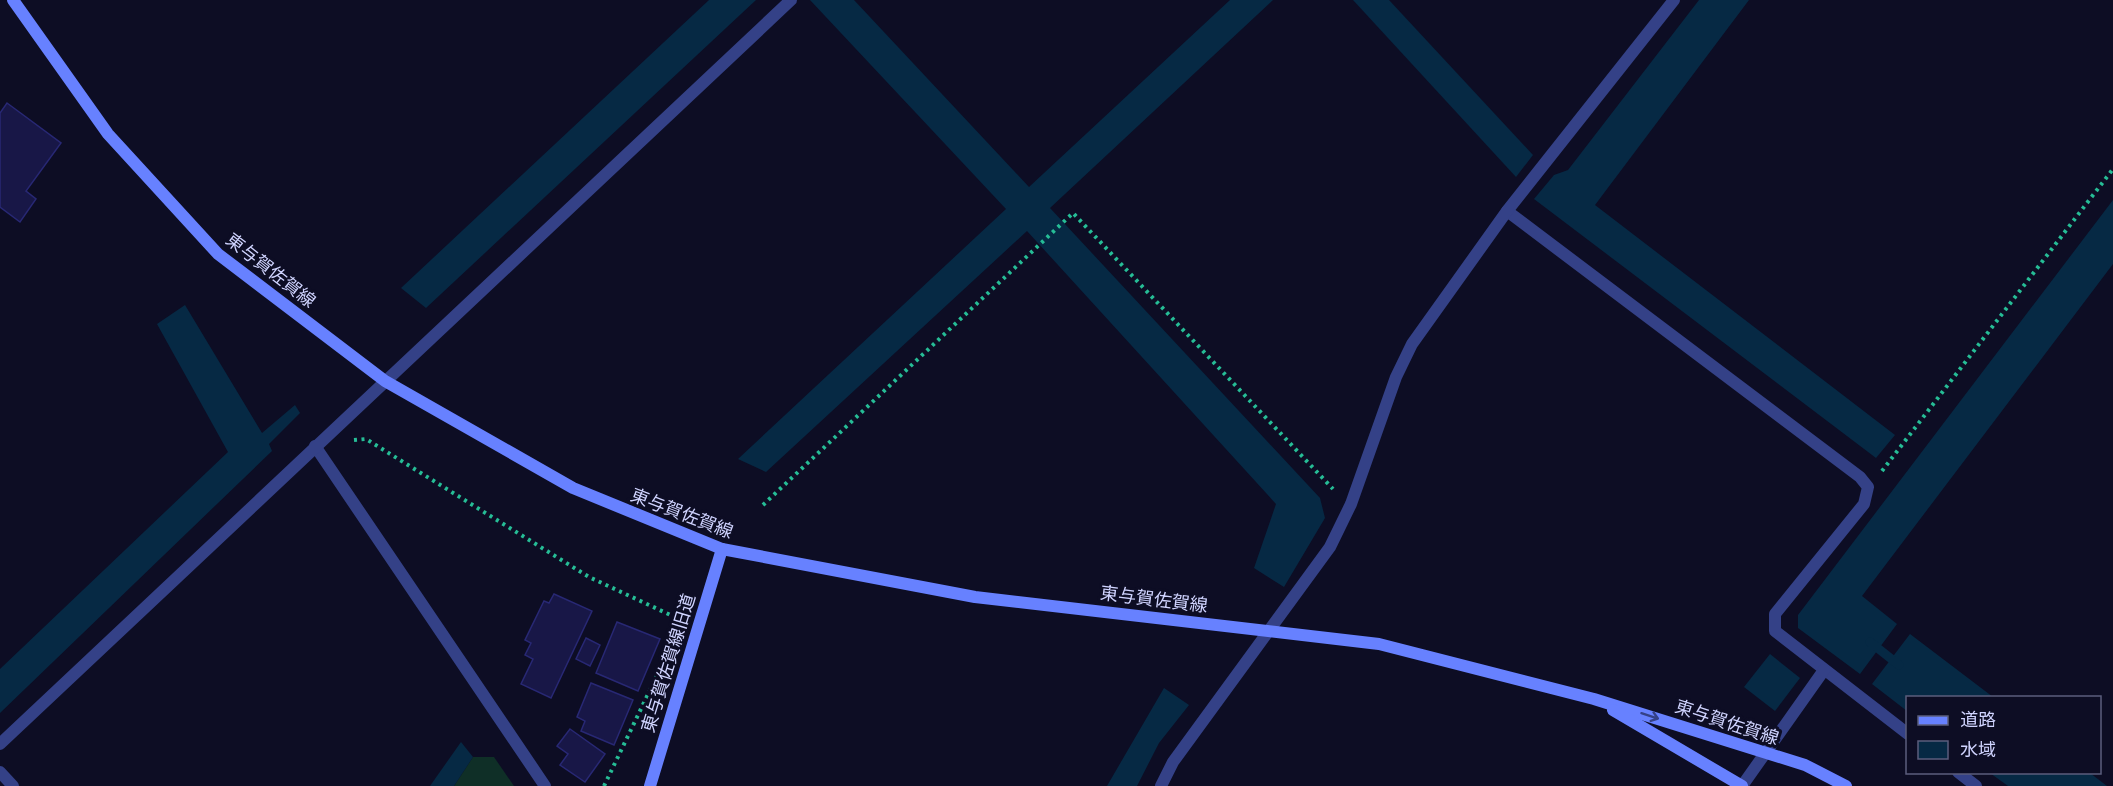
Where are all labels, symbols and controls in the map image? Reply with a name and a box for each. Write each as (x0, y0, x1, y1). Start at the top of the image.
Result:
street label: 東与賀佐賀線 (221, 228, 321, 312)
street label: 東与賀佐賀線 (627, 483, 737, 543)
street label: 東与賀佐賀線 (1099, 581, 1209, 617)
street label: 東与賀佐賀線旧道 (636, 591, 700, 735)
street label: 東与賀佐賀線 (1672, 694, 1782, 750)
legend (1906, 696, 2101, 774)
text: 道路 (1960, 708, 1996, 731)
one-way arrow (1640, 711, 1659, 722)
text: 水域 (1960, 738, 1996, 761)

